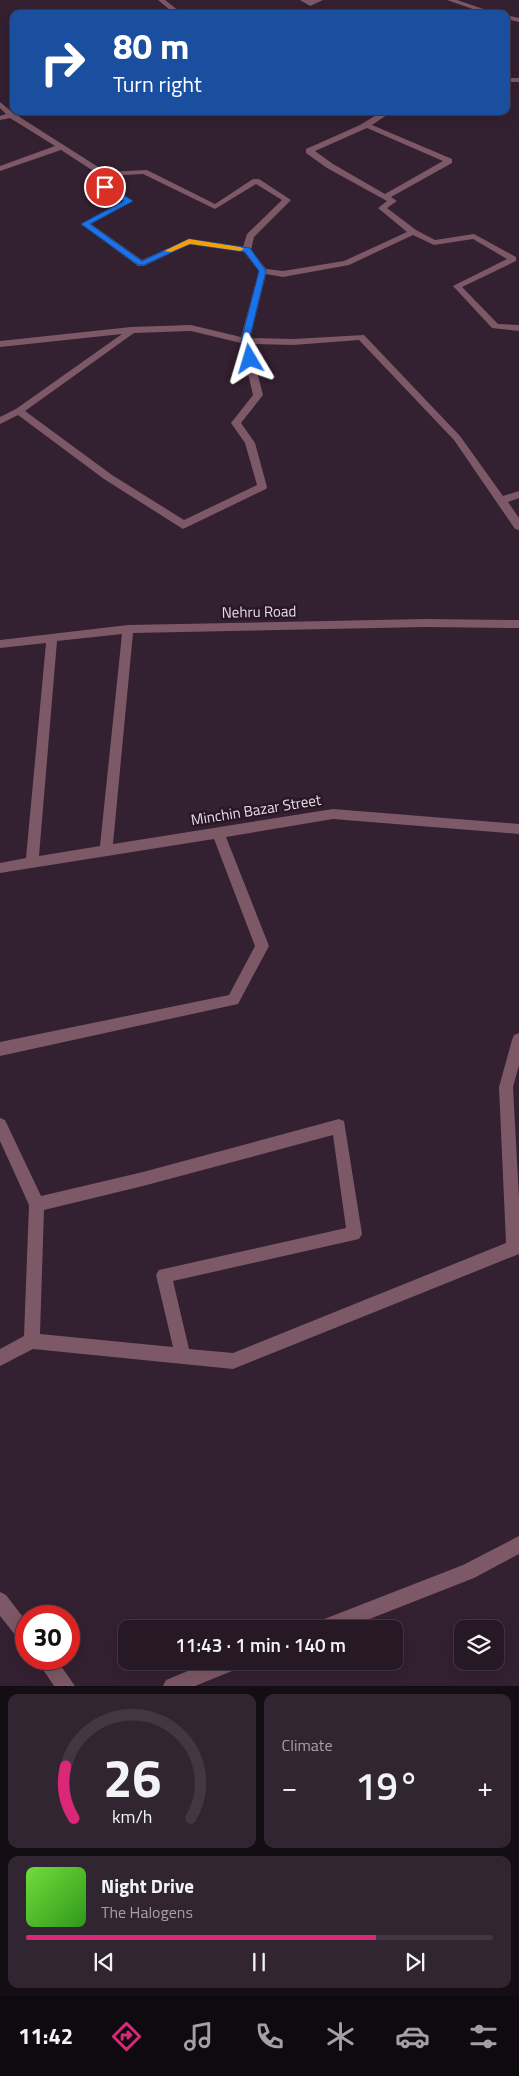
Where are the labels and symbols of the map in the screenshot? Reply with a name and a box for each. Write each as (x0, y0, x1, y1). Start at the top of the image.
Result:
pin (84, 166, 126, 208)
position arrow (223, 332, 275, 384)
street label: Nehru Road (221, 599, 297, 624)
street label: Minchin Bazar Street (189, 788, 323, 831)
speed limit sign: 30 (15, 1605, 80, 1670)

